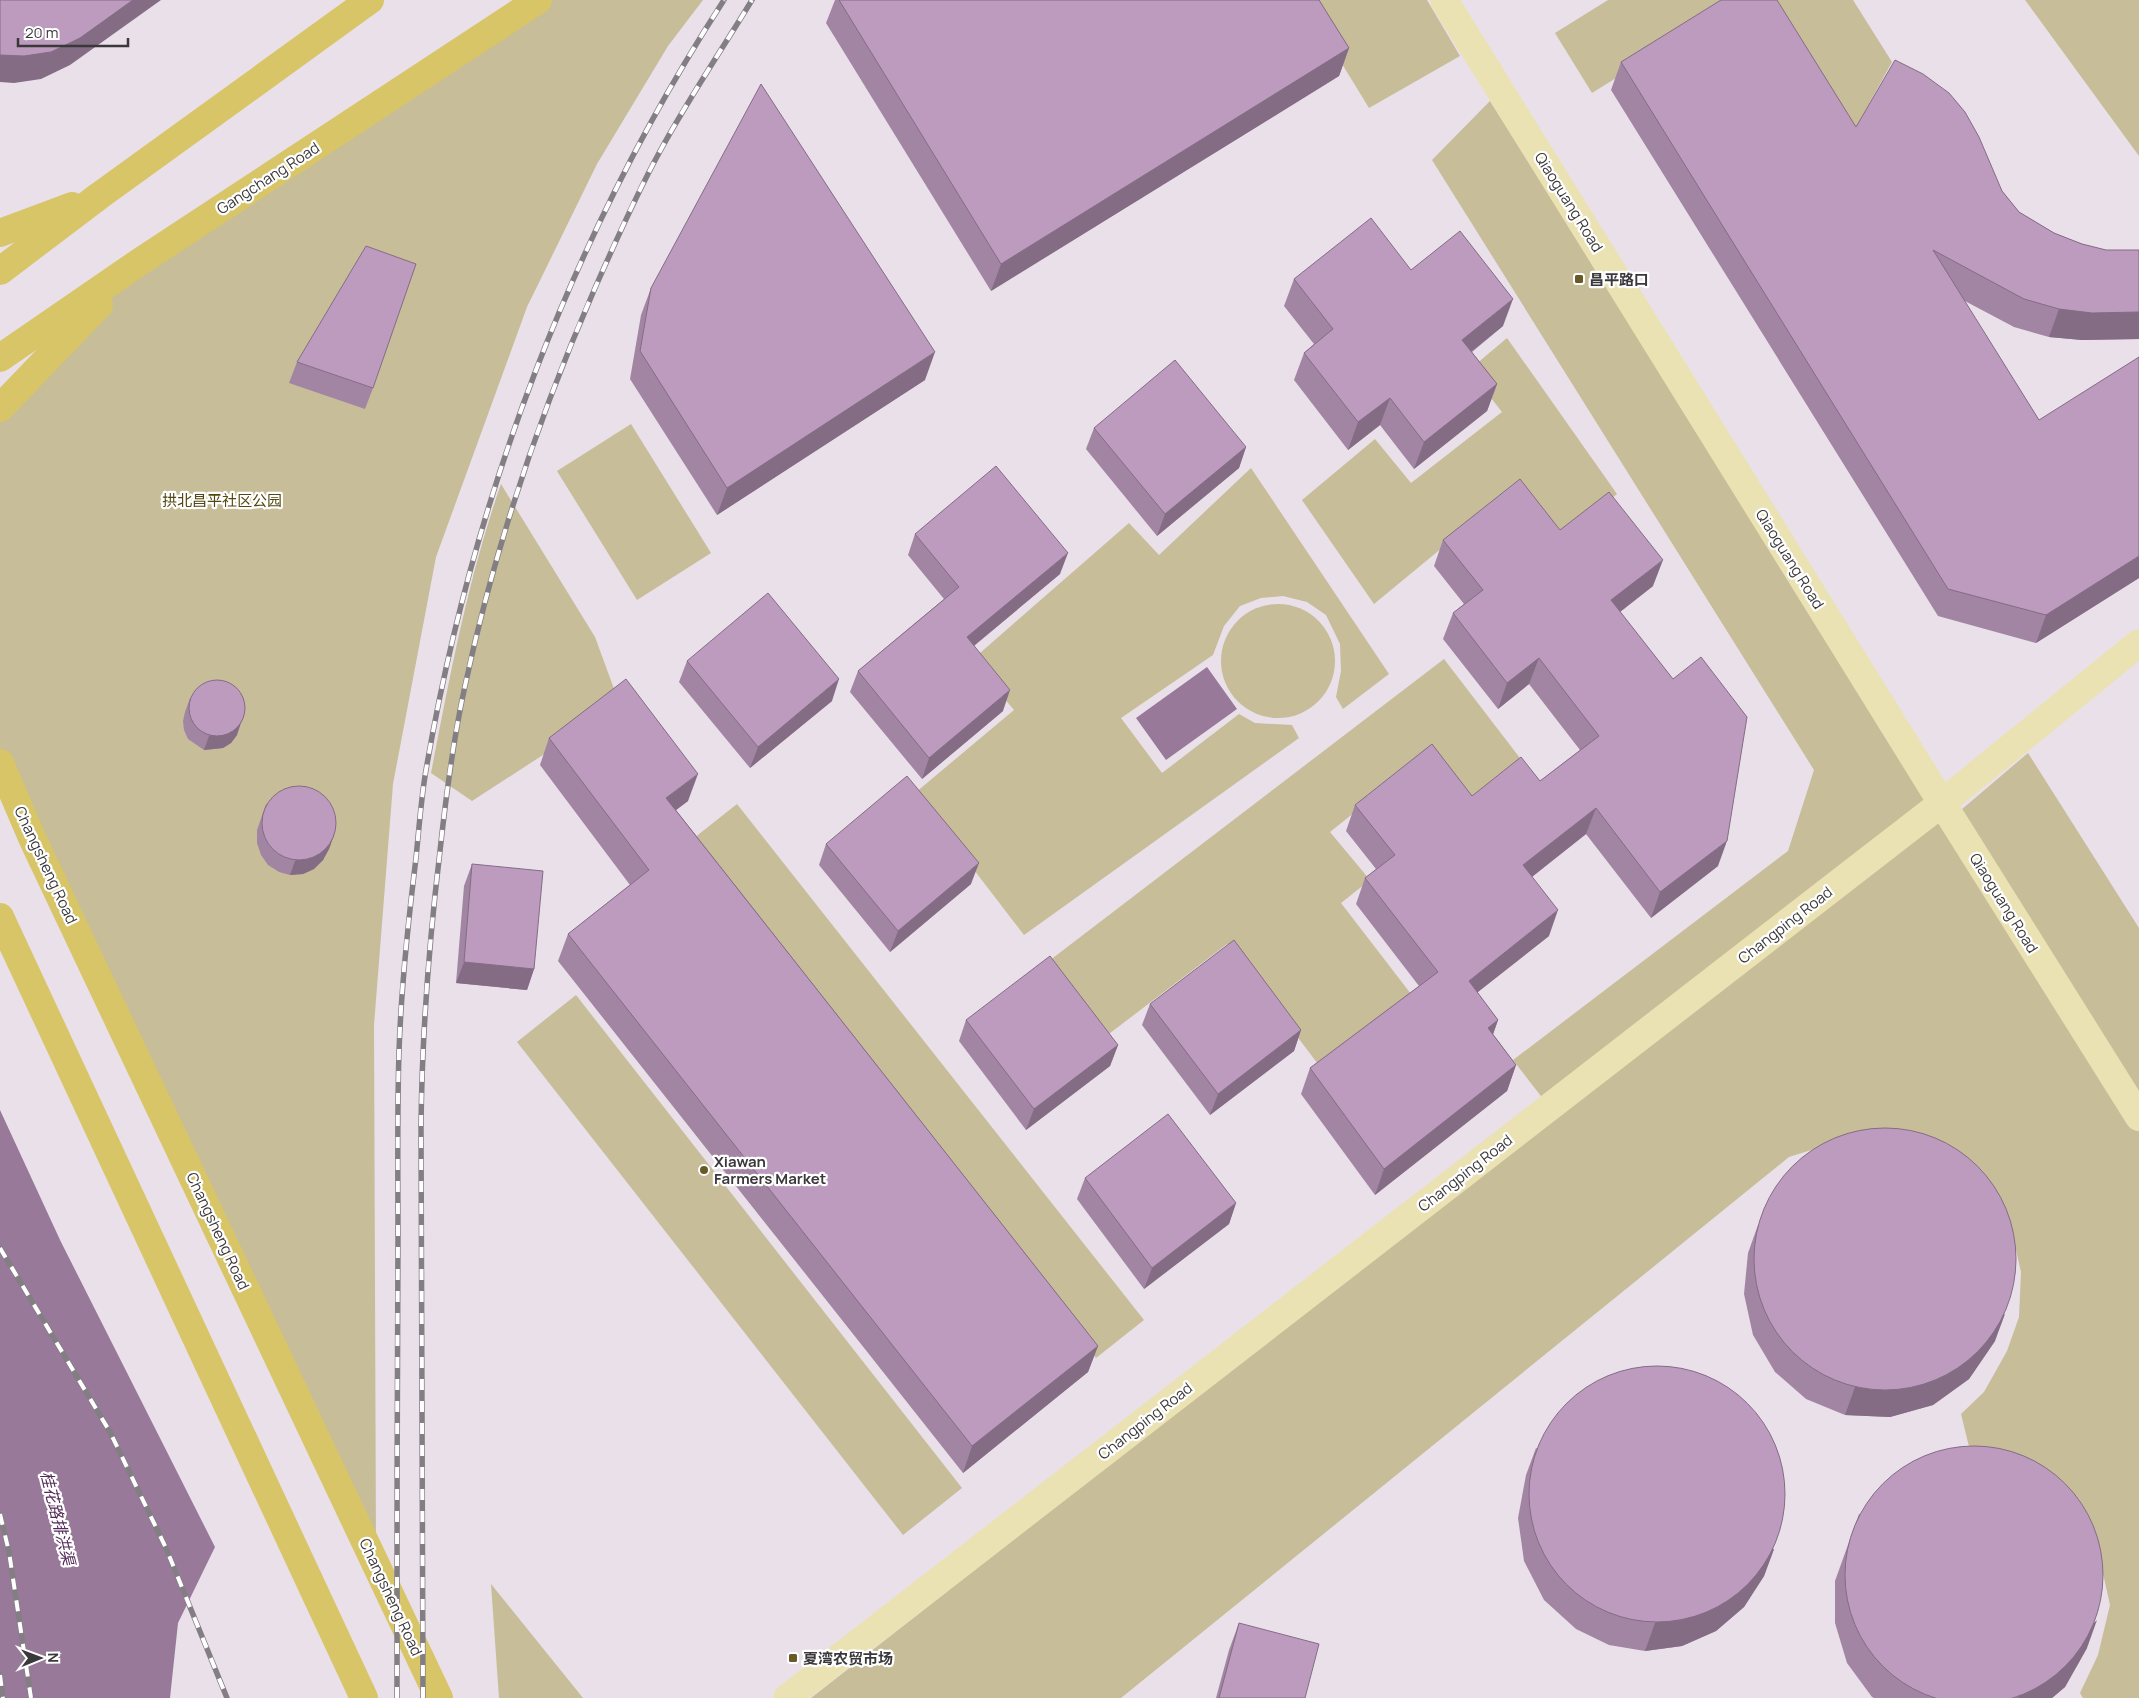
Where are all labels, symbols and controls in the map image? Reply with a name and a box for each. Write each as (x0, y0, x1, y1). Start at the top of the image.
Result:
scale bar (18, 15, 128, 47)
text: 20 m (25, 22, 58, 43)
street label: Gangchang Road (213, 137, 323, 219)
street label: Qiaoguang Road (1530, 148, 1608, 256)
place label: 昌平路口 (1589, 269, 1649, 290)
marker: 昌平路口 (1573, 273, 1585, 285)
park label: 拱北昌平社区公园 (162, 490, 282, 511)
street label: Qiaoguang Road (1751, 505, 1829, 613)
street label: Changsheng Road (10, 803, 82, 927)
street label: Qiaoguang Road (1965, 849, 2043, 957)
street label: Changping Road (1733, 881, 1837, 969)
street label: Changping Road (1413, 1129, 1517, 1217)
place label: Xiawan Farmers Market (714, 1151, 826, 1189)
marker: Xiawan Farmers Market (698, 1164, 710, 1176)
street label: Changsheng Road (182, 1169, 254, 1293)
street label: Changping Road (1093, 1377, 1197, 1465)
water label: 桂花路排洪渠 (36, 1469, 81, 1569)
street label: Changsheng Road (355, 1535, 427, 1659)
north arrow (15, 1633, 65, 1683)
place label: 夏湾农贸市场 (803, 1648, 893, 1669)
marker: 夏湾农贸市场 (787, 1652, 799, 1664)
text: N (44, 1653, 63, 1663)

